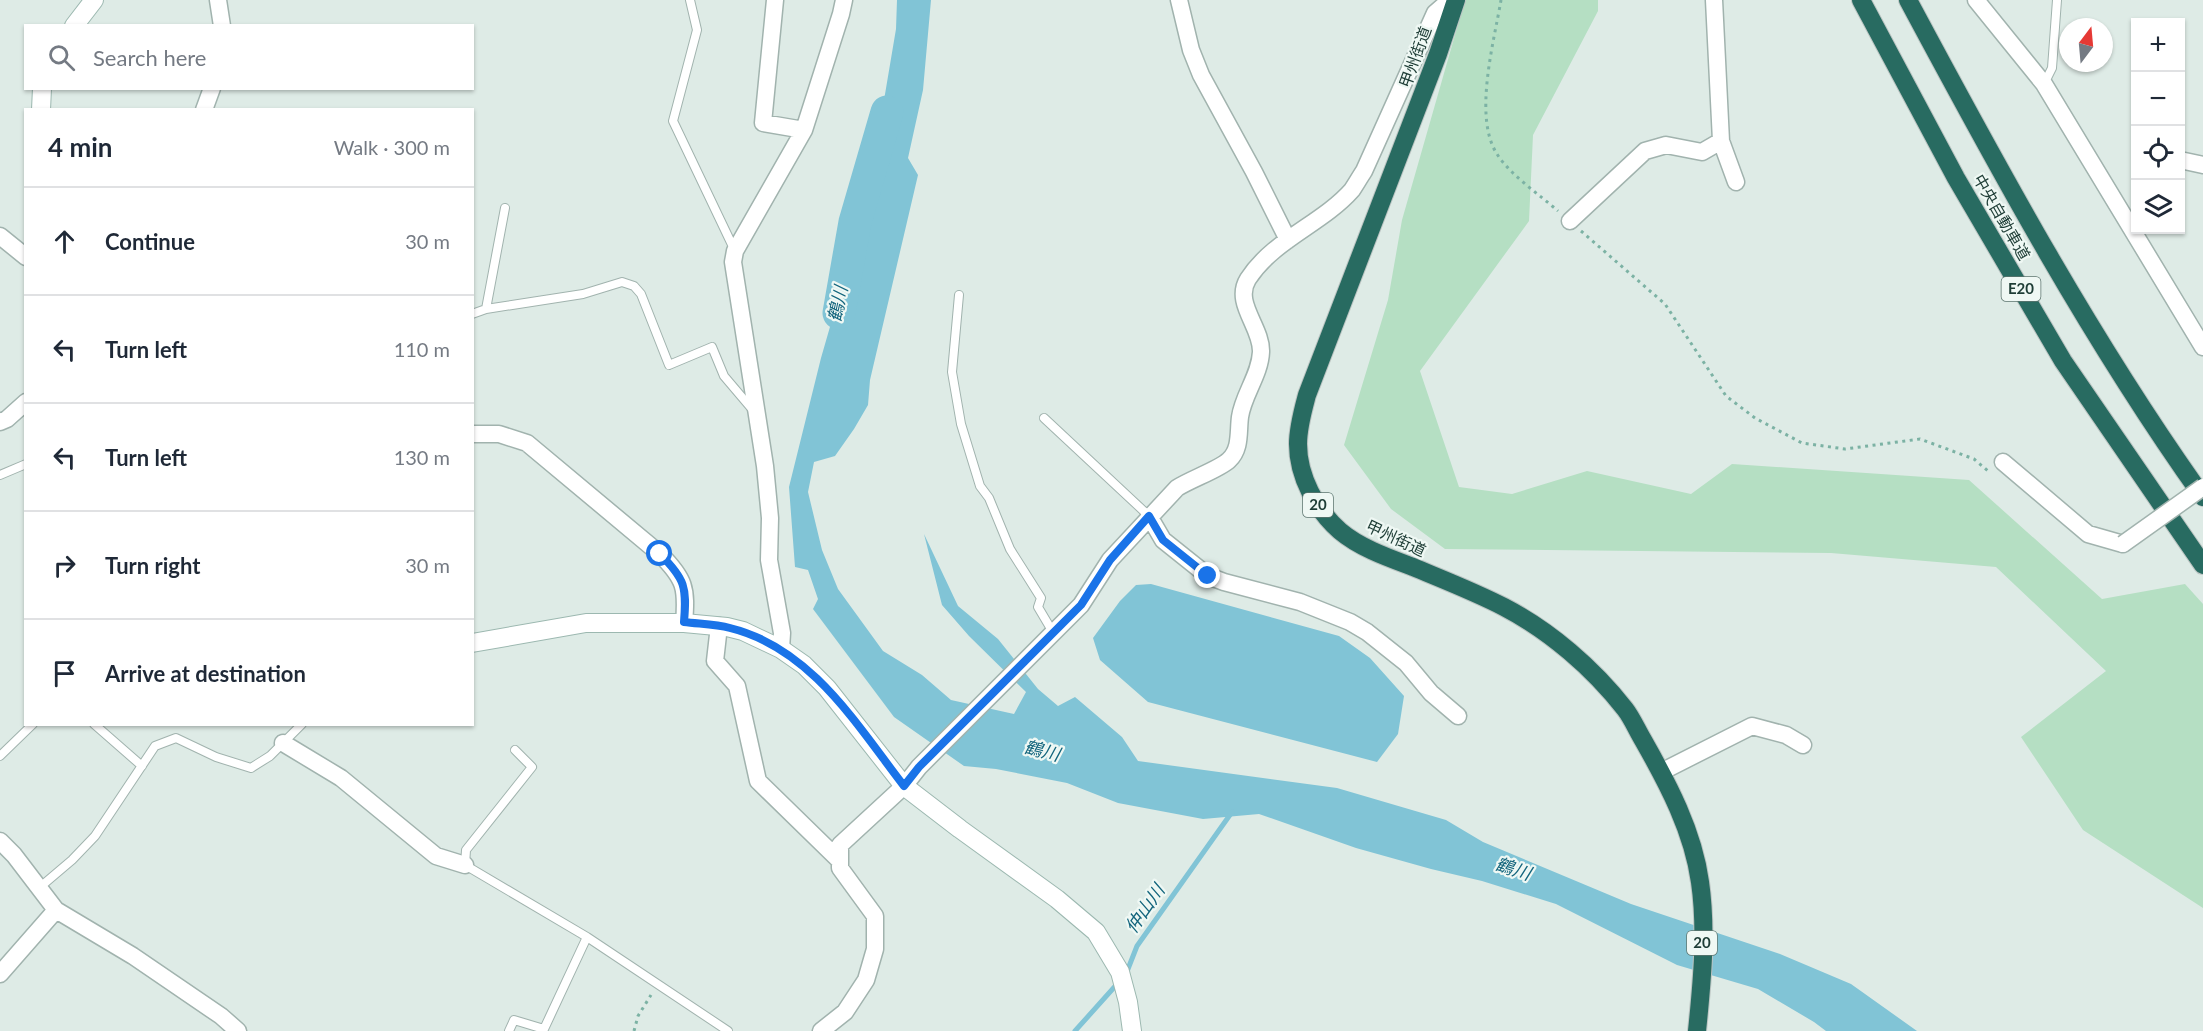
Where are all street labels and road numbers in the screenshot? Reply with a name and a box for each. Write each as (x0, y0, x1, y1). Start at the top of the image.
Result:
street label: 甲州街道 (1395, 24, 1434, 90)
street label: 中央自動車道 (1970, 170, 2035, 263)
road number: E20 (2002, 277, 2040, 301)
road number: 20 (1303, 493, 1333, 517)
street label: 甲州街道 (1363, 515, 1429, 560)
road number: 20 (1687, 931, 1717, 955)

